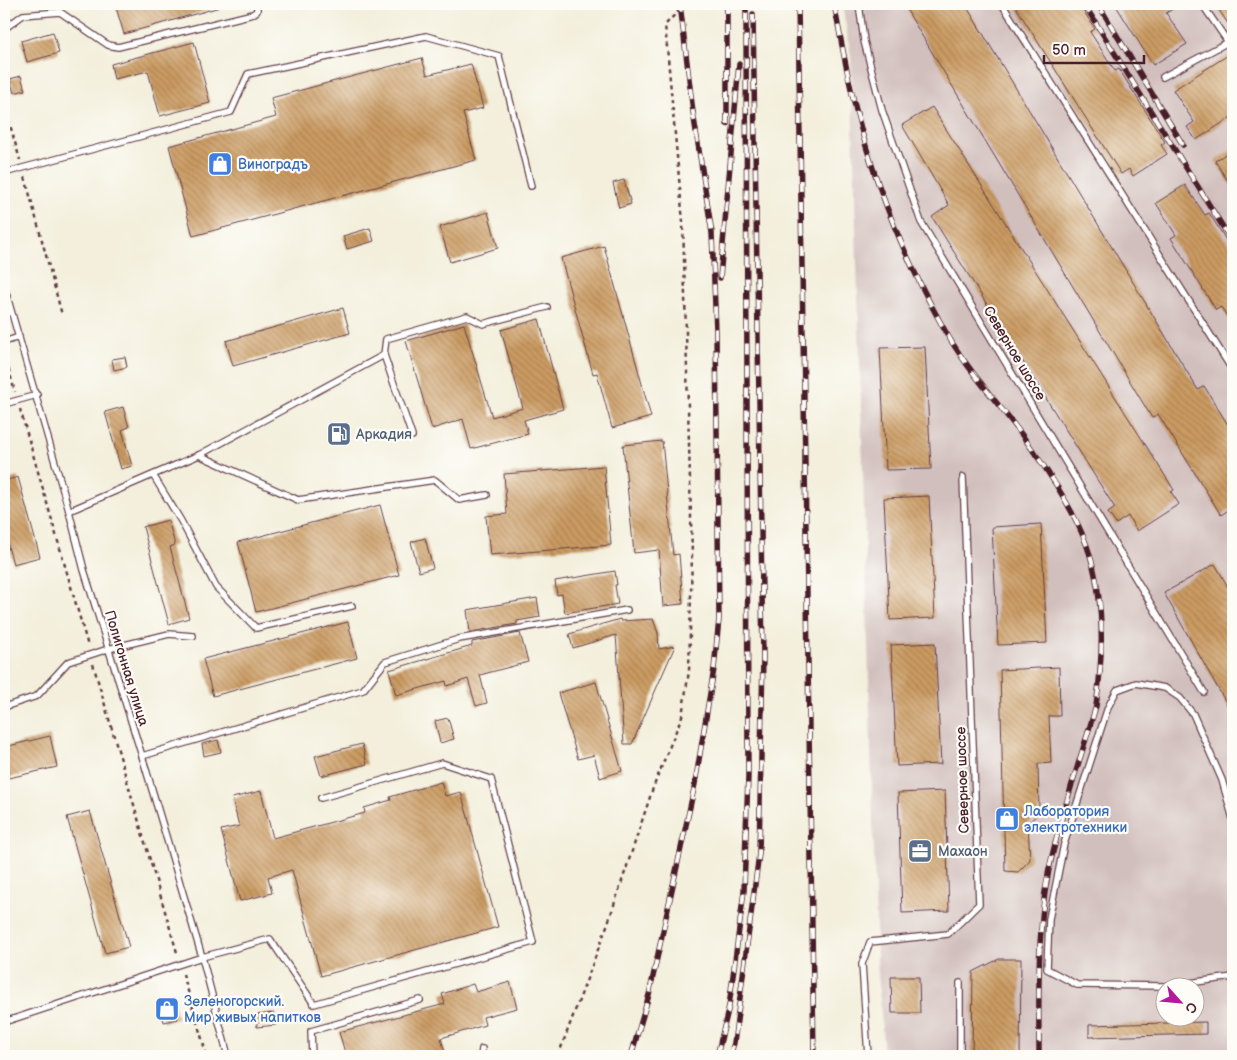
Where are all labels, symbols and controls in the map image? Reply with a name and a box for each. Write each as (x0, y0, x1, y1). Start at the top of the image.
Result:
scale bar (1044, 32, 1144, 64)
text: 50 m (1052, 41, 1086, 60)
shop icon: Виноградъ (207, 151, 233, 177)
place label: Виноградъ (238, 156, 308, 173)
street label: Северное шоссе (980, 303, 1049, 404)
fuel station icon: Аркадия (326, 421, 352, 447)
place label: Аркадия (355, 426, 412, 443)
street label: Полигонная улица (101, 608, 152, 729)
street label: Северное шоссе (952, 726, 973, 834)
place label: Лаборатория электротехники (1023, 803, 1127, 836)
shop icon: Лаборатория электротехники (994, 806, 1020, 832)
office icon: Махаон (907, 838, 933, 864)
place label: Махаон (938, 843, 988, 860)
north arrow (1154, 978, 1204, 1028)
place label: Зеленогорский. Мир живых напитков (184, 993, 321, 1026)
shop icon: Зеленогорский. Мир живых напитков (154, 996, 180, 1022)
text: С (1181, 999, 1201, 1016)

